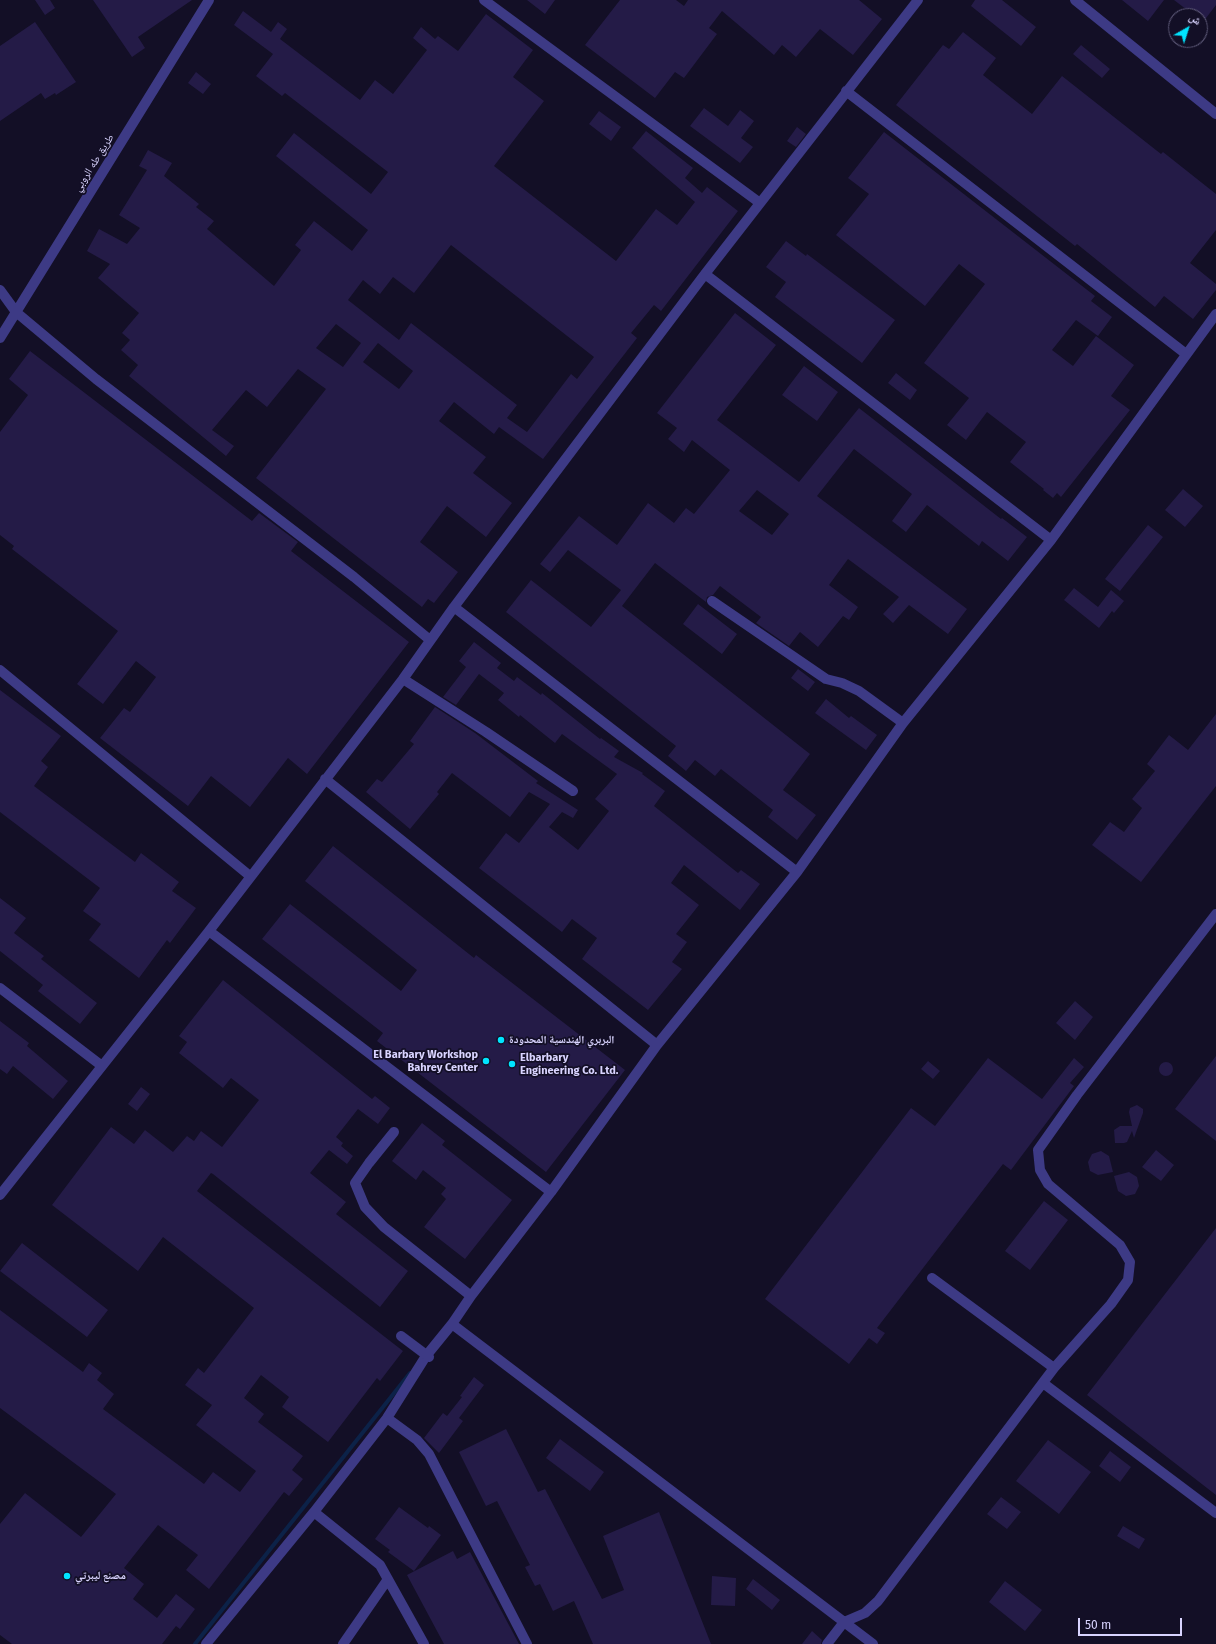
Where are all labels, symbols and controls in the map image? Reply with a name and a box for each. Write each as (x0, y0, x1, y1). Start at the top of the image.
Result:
north arrow (1168, 8, 1208, 48)
text: ش (1187, 10, 1204, 28)
street label: طريق طه الروبي (71, 132, 117, 194)
place label: البربري الهندسية المحدودة (509, 1033, 614, 1047)
marker: البربري الهندسية المحدودة (496, 1035, 506, 1045)
place label: El Barbary Workshop Bahrey Center (373, 1048, 478, 1074)
place label: Elbarbary Engineering Co. Ltd. (520, 1051, 618, 1077)
marker: El Barbary Workshop Bahrey Center (481, 1056, 491, 1066)
marker: Elbarbary Engineering Co. Ltd. (507, 1059, 517, 1069)
place label: مصنع ليبرتي (75, 1569, 126, 1583)
marker: مصنع ليبرتي (62, 1571, 72, 1581)
scale bar (1080, 1610, 1184, 1636)
text: 50 m (1085, 1618, 1111, 1632)

